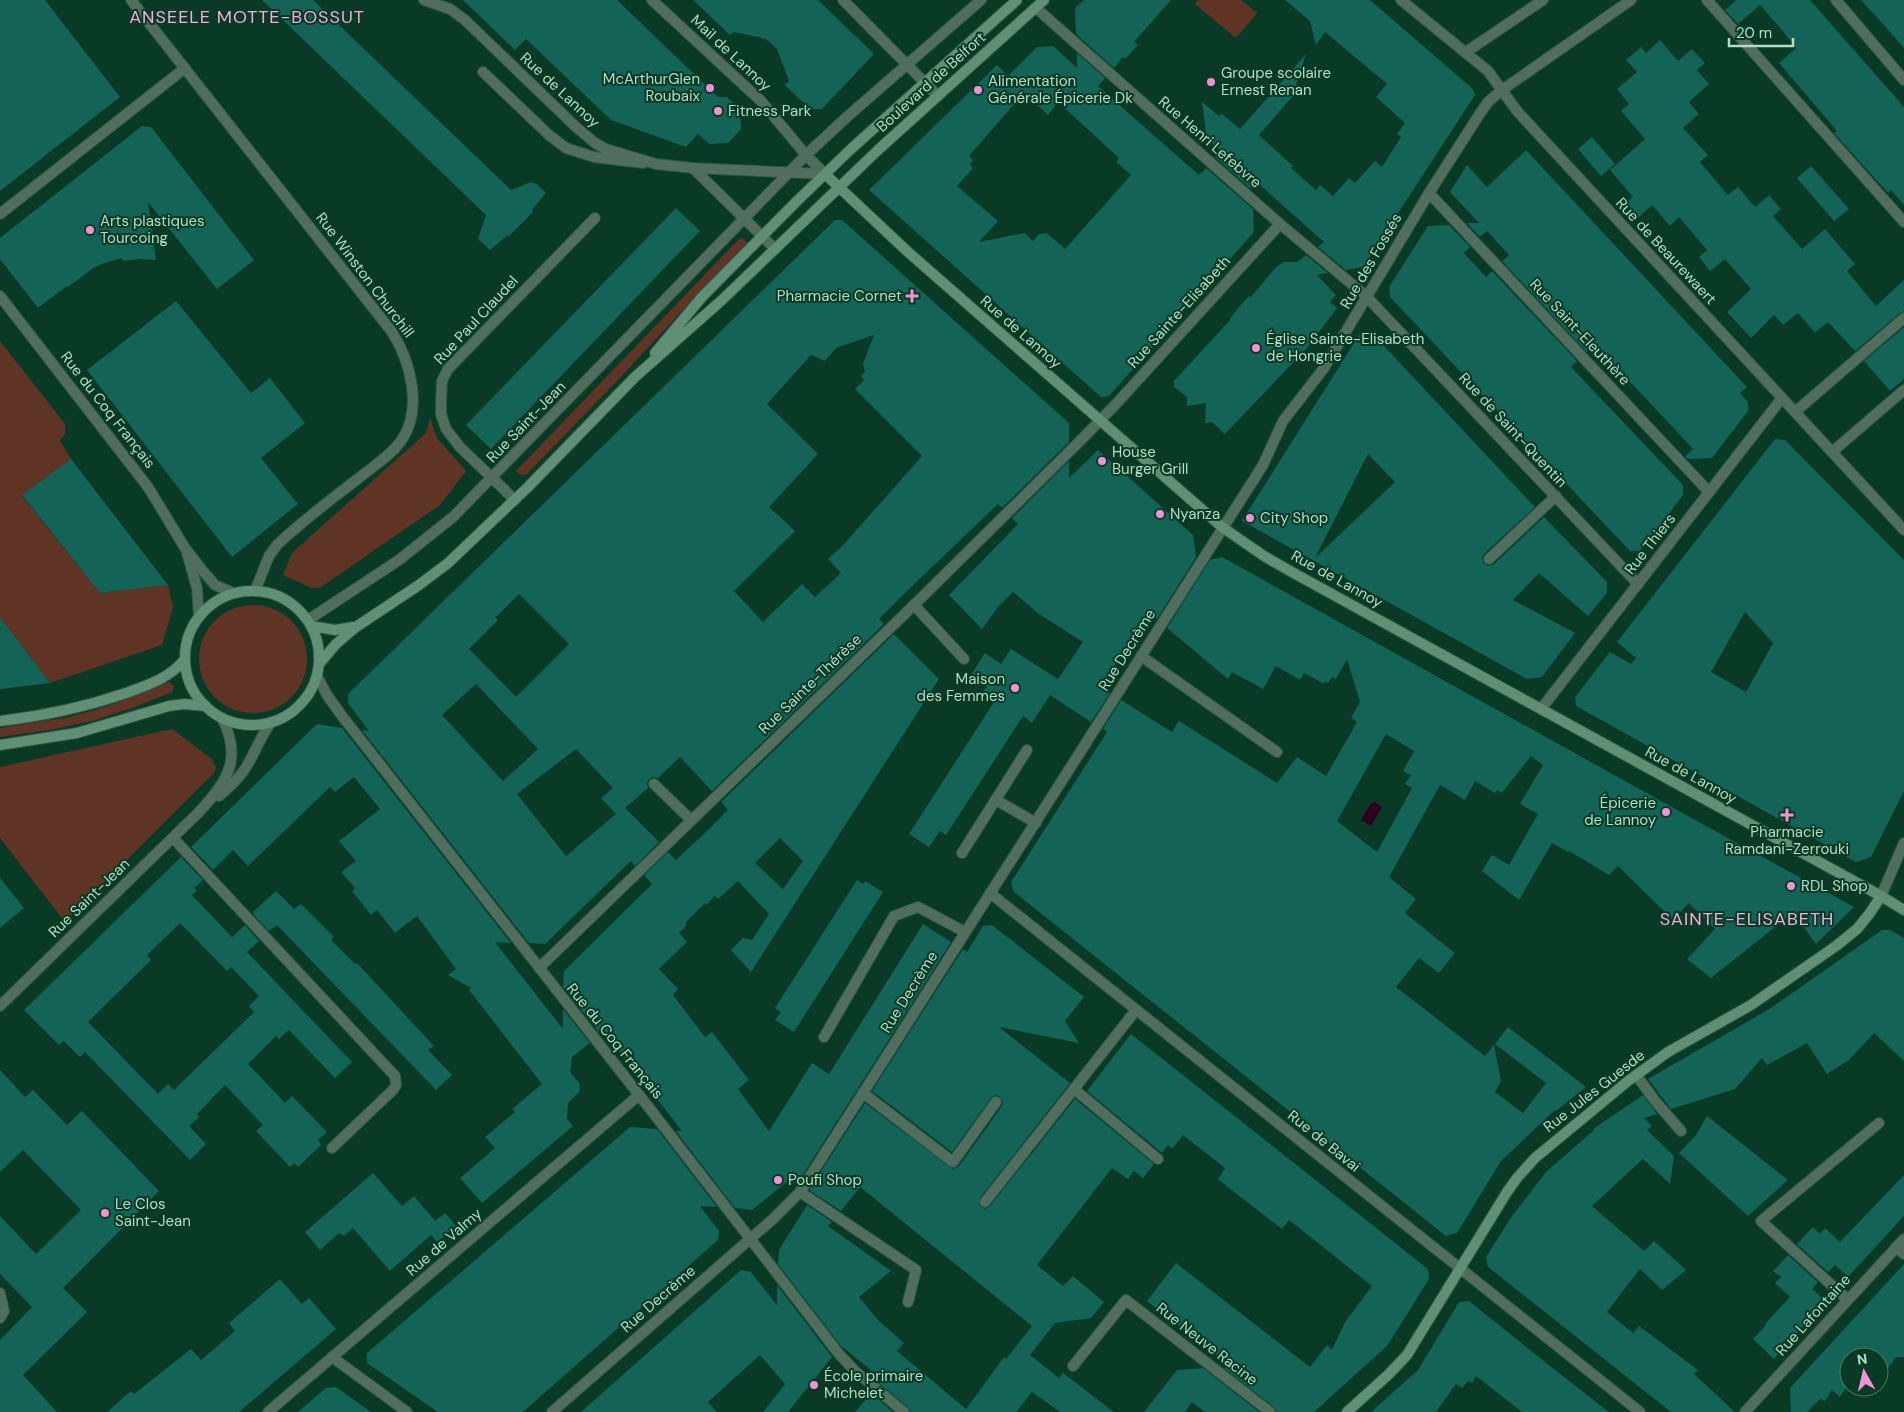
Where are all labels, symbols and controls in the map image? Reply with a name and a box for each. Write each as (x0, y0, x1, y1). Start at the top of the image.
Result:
district label: ANSEELE MOTTE-BOSSUT (129, 5, 365, 29)
street label: Mail de Lannoy (686, 10, 776, 96)
scale bar (1729, 15, 1793, 47)
text: 20 m (1736, 23, 1772, 43)
street label: Boulevard de Belfort (872, 28, 990, 136)
street label: Rue de Lannoy (516, 48, 605, 132)
place label: Groupe scolaire Ernest Renan (1221, 63, 1331, 100)
place label: McArthurGlen Roubaix (603, 69, 701, 106)
place label: Alimentation Générale Épicerie Dk (988, 71, 1133, 108)
marker: Groupe scolaire Ernest Renan (1205, 76, 1217, 88)
marker: McArthurGlen Roubaix (704, 82, 716, 94)
marker: Alimentation Générale Épicerie Dk (972, 84, 984, 96)
street label: Rue Henri Lefebvre (1154, 92, 1266, 192)
place label: Fitness Park (728, 101, 812, 121)
marker: Fitness Park (712, 105, 724, 117)
street label: Rue de Beaurewaert (1611, 193, 1721, 309)
street label: Rue Winston Churchill (311, 208, 419, 342)
street label: Rue des Fossés (1336, 210, 1406, 312)
place label: Arts plastiques Tourcoing (100, 211, 205, 248)
marker: Arts plastiques Tourcoing (84, 224, 96, 236)
street label: Rue Sainte-Elisabeth (1123, 252, 1235, 372)
street label: Rue Paul Claudel (430, 271, 522, 369)
street label: Rue Saint-Eleuthère (1525, 274, 1635, 390)
place label: Pharmacie Cornet (777, 286, 902, 306)
marker: Pharmacie Cornet (906, 290, 918, 302)
street label: Rue de Lannoy (976, 291, 1066, 373)
place label: Église Sainte-Elisabeth de Hongrie (1266, 329, 1424, 366)
marker: Église Sainte-Elisabeth de Hongrie (1250, 342, 1262, 354)
street label: Rue du Coq Français (56, 347, 160, 473)
street label: Rue de Saint-Quentin (1454, 368, 1572, 492)
street label: Rue Saint-Jean (482, 377, 570, 467)
place label: House Burger Grill (1112, 442, 1188, 479)
marker: House Burger Grill (1096, 455, 1108, 467)
place label: Nyanza (1170, 504, 1220, 524)
marker: Nyanza (1154, 508, 1166, 520)
place label: City Shop (1260, 508, 1328, 528)
street label: Rue Thiers (1620, 509, 1680, 579)
marker: City Shop (1244, 512, 1256, 524)
street label: Rue de Lannoy (1288, 546, 1387, 613)
street label: Rue Decrème (1094, 605, 1160, 695)
street label: Rue Sainte-Thérèse (754, 630, 866, 738)
place label: Maison des Femmes (917, 669, 1005, 706)
marker: Maison des Femmes (1009, 682, 1021, 694)
street label: Rue de Lannoy (1642, 742, 1741, 809)
place label: Épicerie de Lannoy (1584, 793, 1657, 830)
marker: Épicerie de Lannoy (1660, 806, 1672, 818)
marker: Pharmacie Ramdani-Zerrouki (1781, 809, 1793, 821)
place label: Pharmacie Ramdani-Zerrouki (1725, 822, 1849, 859)
street label: Rue Saint-Jean (44, 854, 134, 942)
place label: RDL Shop (1801, 876, 1868, 896)
marker: RDL Shop (1785, 880, 1797, 892)
district label: SAINTE-ELISABETH (1660, 907, 1834, 931)
street label: Rue Decrème (876, 947, 942, 1037)
street label: Rue du Coq Français (562, 979, 668, 1103)
street label: Rue Jules Guesde (1539, 1045, 1649, 1137)
street label: Rue de Bavai (1283, 1105, 1365, 1177)
place label: Poufi Shop (788, 1170, 862, 1190)
marker: Poufi Shop (772, 1174, 784, 1186)
place label: Le Clos Saint-Jean (115, 1194, 191, 1231)
street label: Rue de Valmy (402, 1203, 487, 1280)
marker: Le Clos Saint-Jean (99, 1207, 111, 1219)
street label: Rue Decrème (616, 1261, 700, 1337)
street label: Rue Lafontaine (1771, 1270, 1855, 1360)
street label: Rue Neuve Racine (1152, 1298, 1262, 1390)
north arrow (1839, 1347, 1889, 1397)
text: N (1856, 1350, 1869, 1369)
place label: École primaire Michelet (824, 1366, 923, 1403)
marker: École primaire Michelet (808, 1379, 820, 1391)

